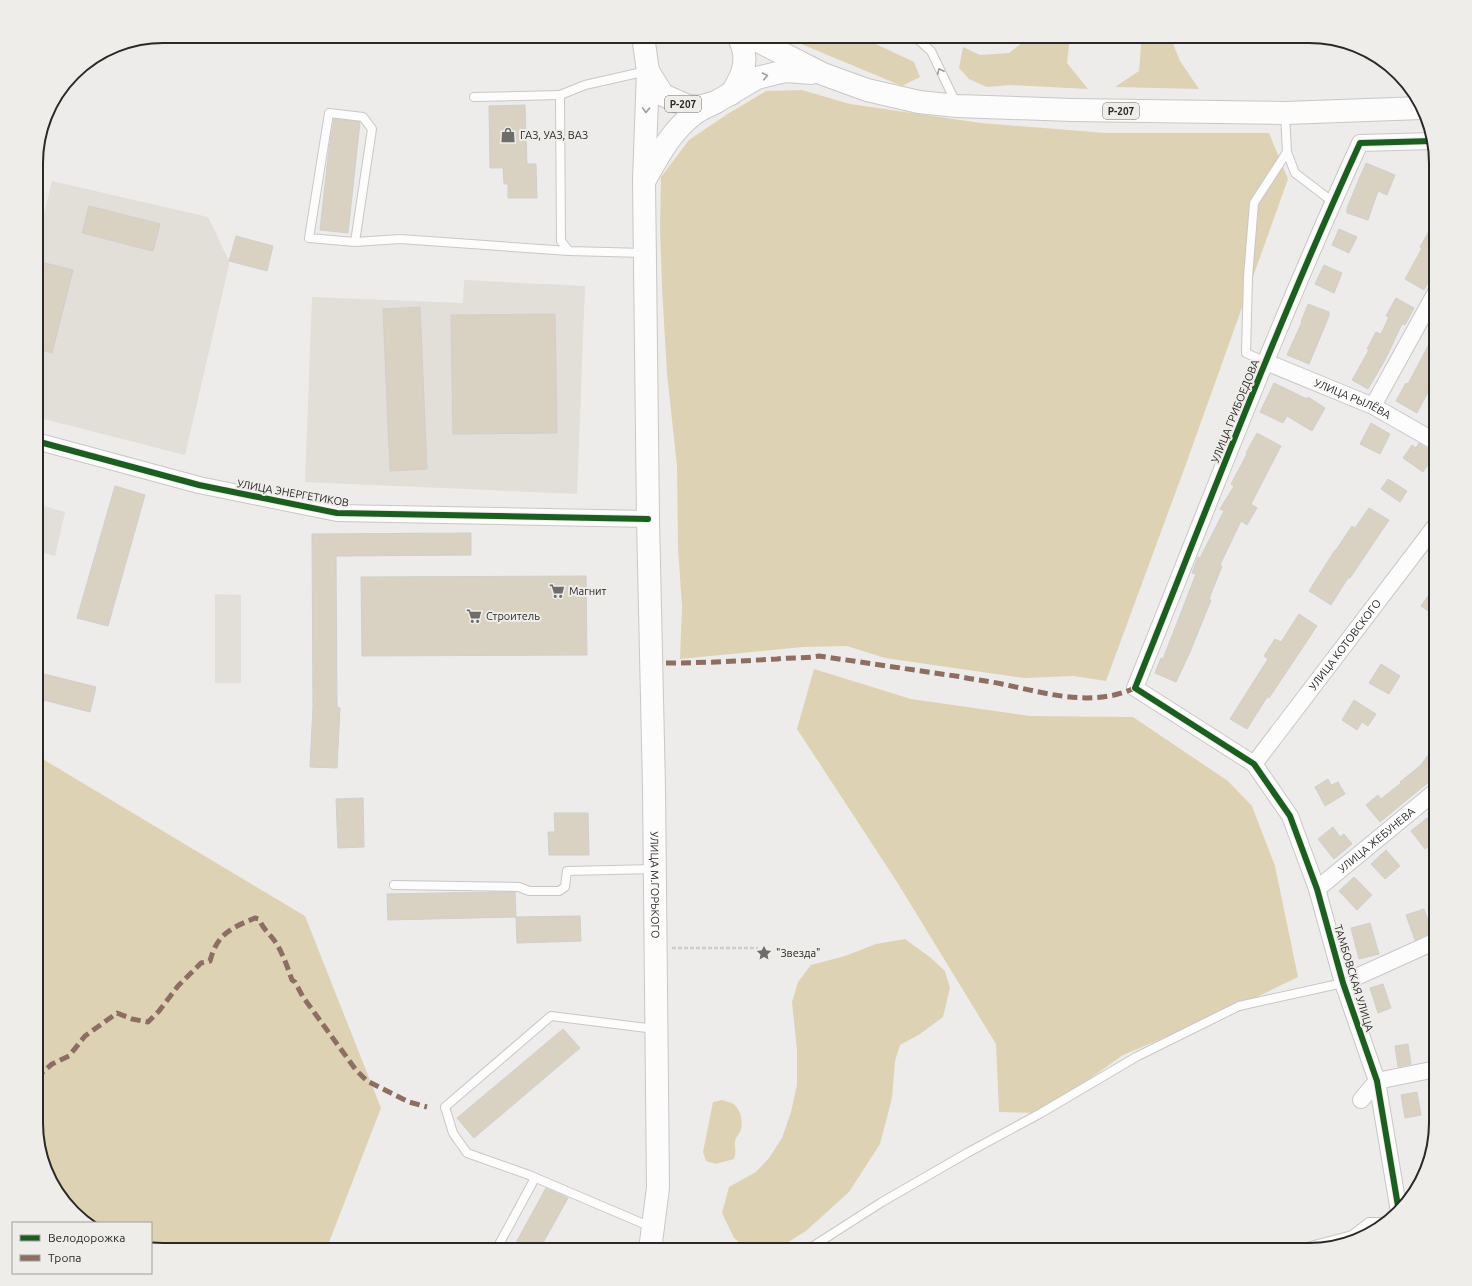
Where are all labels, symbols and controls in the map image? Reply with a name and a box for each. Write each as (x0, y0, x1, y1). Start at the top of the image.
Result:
one-way arrow (937, 67, 945, 75)
one-way arrow (762, 72, 768, 80)
road number: Р-207 (665, 96, 701, 112)
road number: Р-207 (1103, 103, 1139, 119)
one-way arrow (642, 107, 651, 113)
shop icon: ГАЗ, УАЗ, ВАЗ (499, 126, 517, 144)
place label: ГАЗ, УАЗ, ВАЗ (520, 129, 588, 141)
street label: УЛИЦА ГРИБОЕДОВА (1209, 357, 1262, 464)
street label: УЛИЦА РЫЛЁВА (1312, 377, 1394, 421)
street label: УЛИЦА ЭНЕРГЕТИКОВ (236, 477, 350, 509)
supermarket icon: Магнит (548, 582, 566, 600)
place label: Магнит (569, 585, 607, 597)
street label: УЛИЦА КОТОВСКОГО (1307, 597, 1383, 692)
supermarket icon: Строитель (465, 607, 483, 625)
place label: Строитель (486, 610, 540, 622)
street label: УЛИЦА ЖЕБУНЕВА (1336, 805, 1418, 875)
street label: УЛИЦА М.ГОРЬКОГО (648, 831, 662, 938)
street label: ТАМБОВСКАЯ УЛИЦА (1332, 923, 1376, 1034)
place icon: "Звезда" (755, 944, 773, 962)
place label: "Звезда" (776, 947, 820, 959)
legend (12, 1222, 152, 1274)
text: Велодорожка (48, 1231, 125, 1244)
text: Тропа (48, 1251, 81, 1264)

